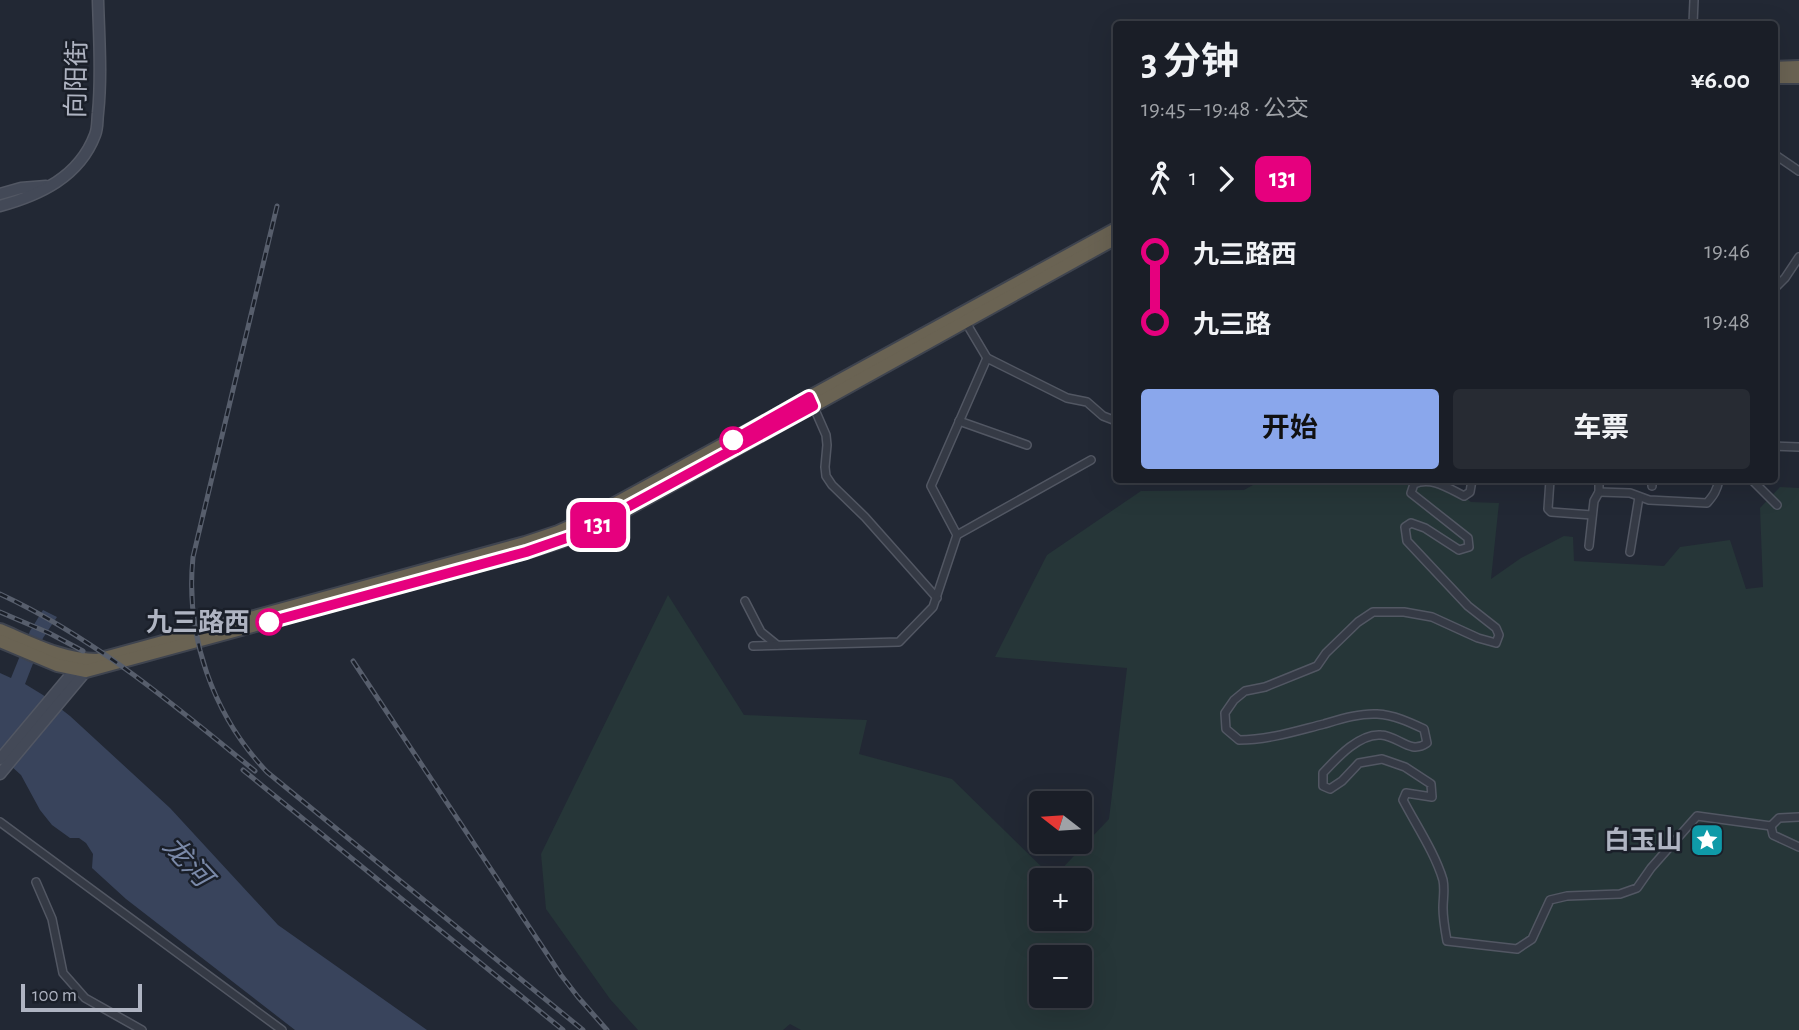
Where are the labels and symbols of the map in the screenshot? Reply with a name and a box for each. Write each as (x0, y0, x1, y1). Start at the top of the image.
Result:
street label: 向阳街 (62, 40, 91, 118)
unlabelled marker (720, 427, 746, 453)
line badge: 131 (558, 502, 638, 548)
place label: 九三路西 (146, 608, 250, 636)
marker: 九三路西 (256, 609, 282, 635)
north arrow (1029, 791, 1092, 854)
place icon: 白玉山 (1688, 821, 1726, 859)
place label: 白玉山 (1604, 826, 1682, 854)
water label: 龙河 (157, 831, 221, 896)
scale bar (21, 981, 142, 1013)

